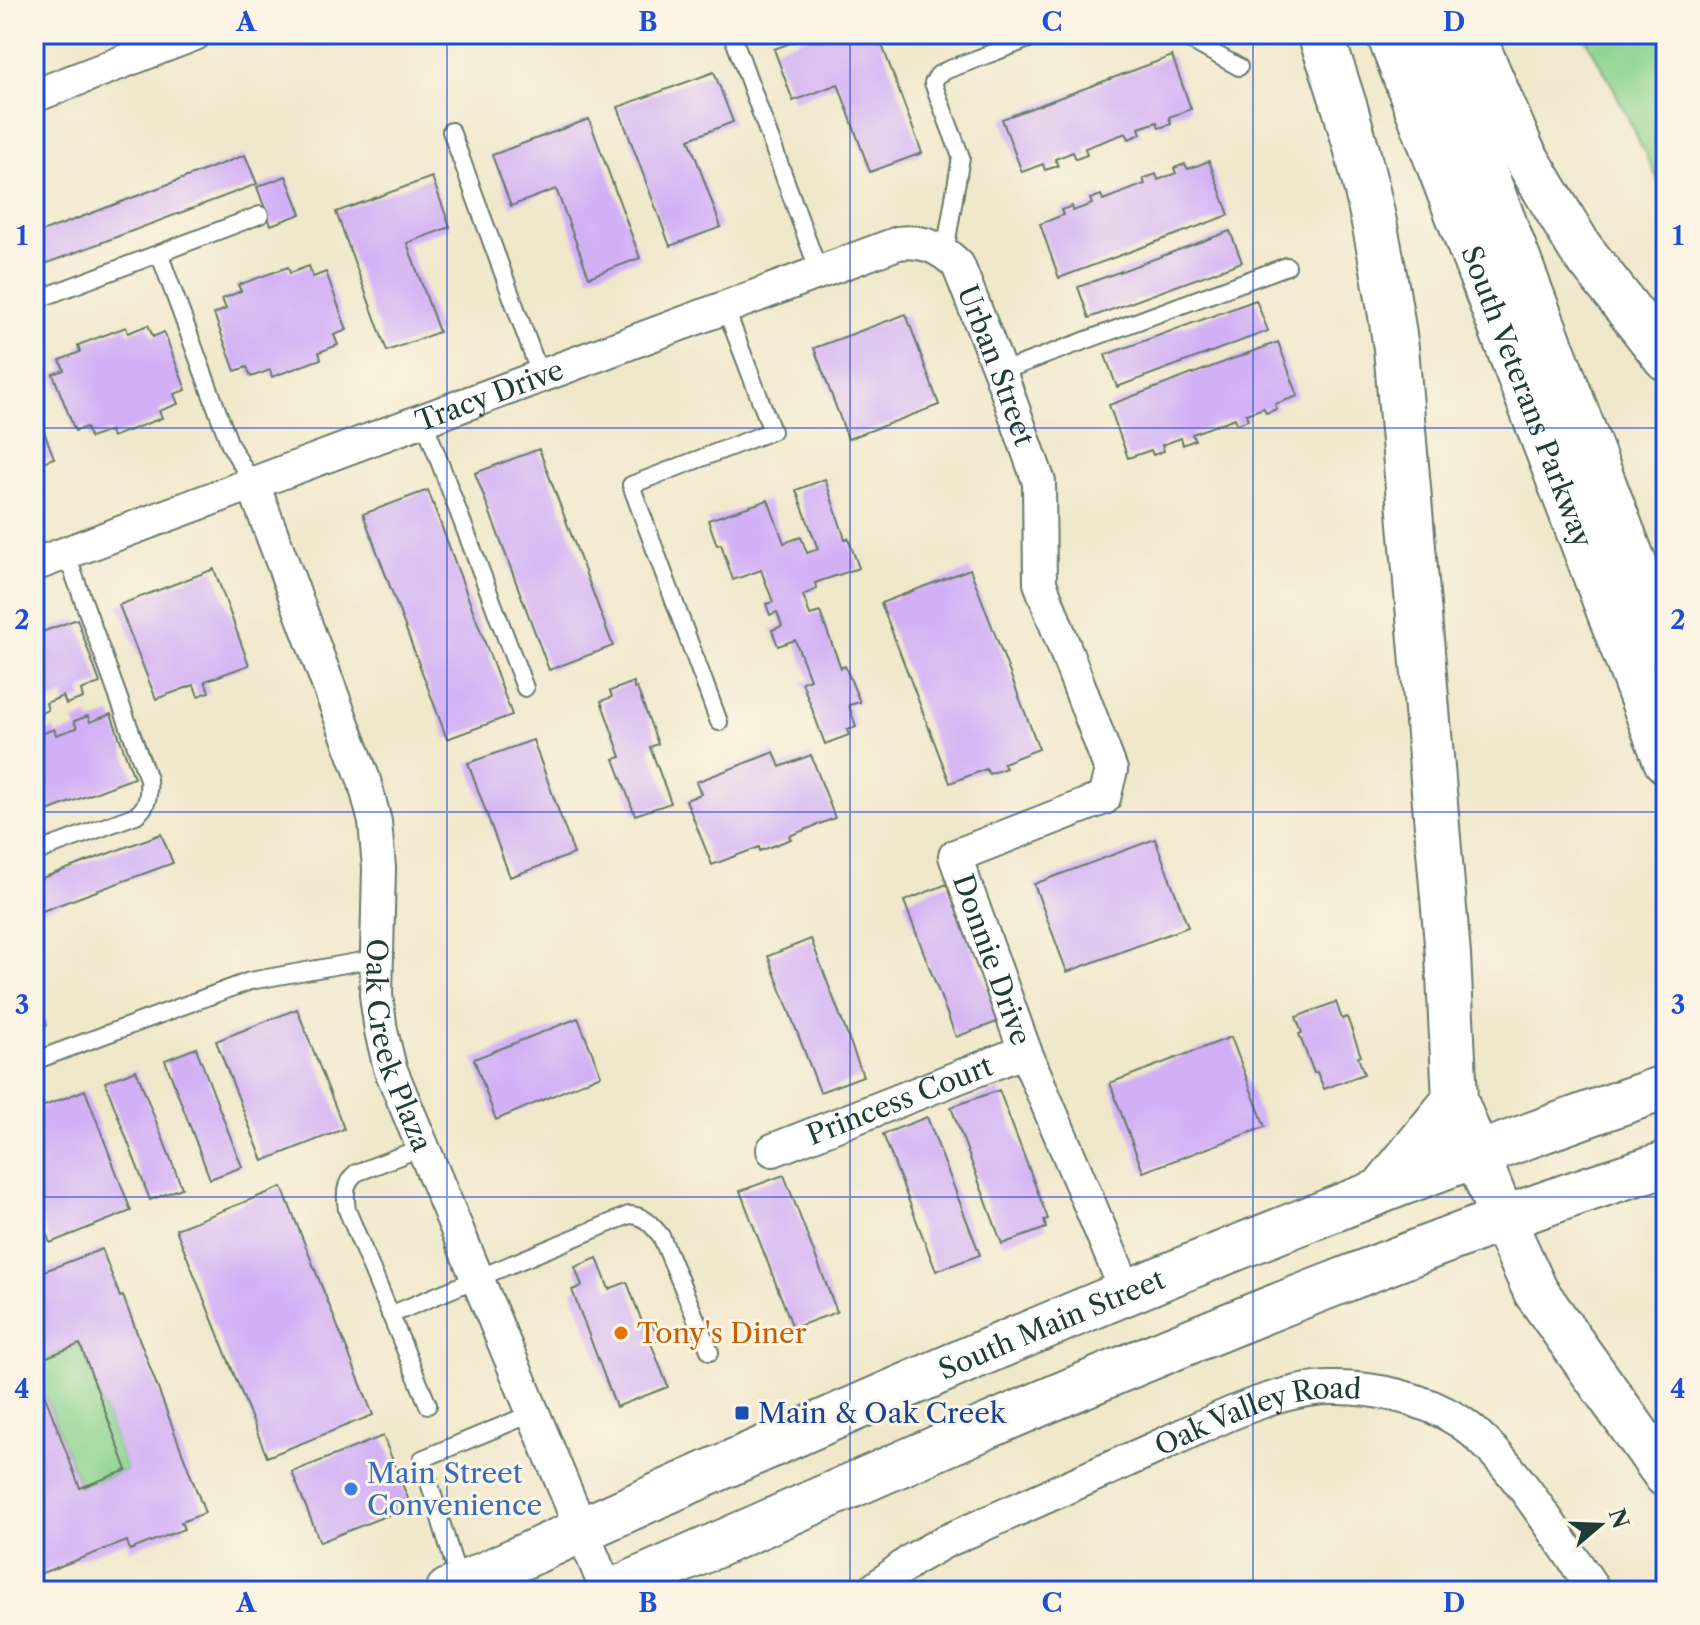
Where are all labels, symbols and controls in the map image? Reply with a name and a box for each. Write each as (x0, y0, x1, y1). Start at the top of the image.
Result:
text: A (235, 6, 257, 38)
text: B (638, 6, 658, 38)
text: C (1042, 6, 1062, 38)
text: D (1443, 6, 1465, 38)
text: 1 (16, 220, 28, 252)
text: 1 (1672, 220, 1684, 252)
street label: South Veterans Parkway (1454, 241, 1600, 553)
street label: Urban Street (951, 280, 1042, 450)
street label: Tracy Drive (411, 352, 568, 438)
text: 2 (14, 604, 30, 636)
text: 2 (1670, 604, 1686, 636)
street label: Donnie Drive (946, 869, 1038, 1050)
street label: Oak Creek Plaza (359, 938, 440, 1157)
text: 3 (15, 989, 29, 1021)
text: 3 (1671, 989, 1685, 1021)
street label: Princess Court (802, 1049, 997, 1152)
street label: South Main Street (933, 1262, 1170, 1387)
place label: Tony's Diner (637, 1316, 807, 1350)
marker: Tony's Diner (612, 1324, 630, 1342)
street label: Oak Valley Road (1149, 1371, 1362, 1463)
text: 4 (14, 1373, 30, 1405)
text: 4 (1670, 1373, 1686, 1405)
place label: Main & Oak Creek (758, 1396, 1008, 1430)
marker: Main & Oak Creek (733, 1404, 751, 1422)
place label: Main Street Convenience (367, 1456, 542, 1522)
marker: Main Street Convenience (342, 1480, 360, 1498)
north arrow (1560, 1485, 1640, 1565)
text: N (1603, 1505, 1634, 1532)
text: A (235, 1587, 257, 1619)
text: B (638, 1587, 658, 1619)
text: C (1042, 1587, 1062, 1619)
text: D (1443, 1587, 1465, 1619)

